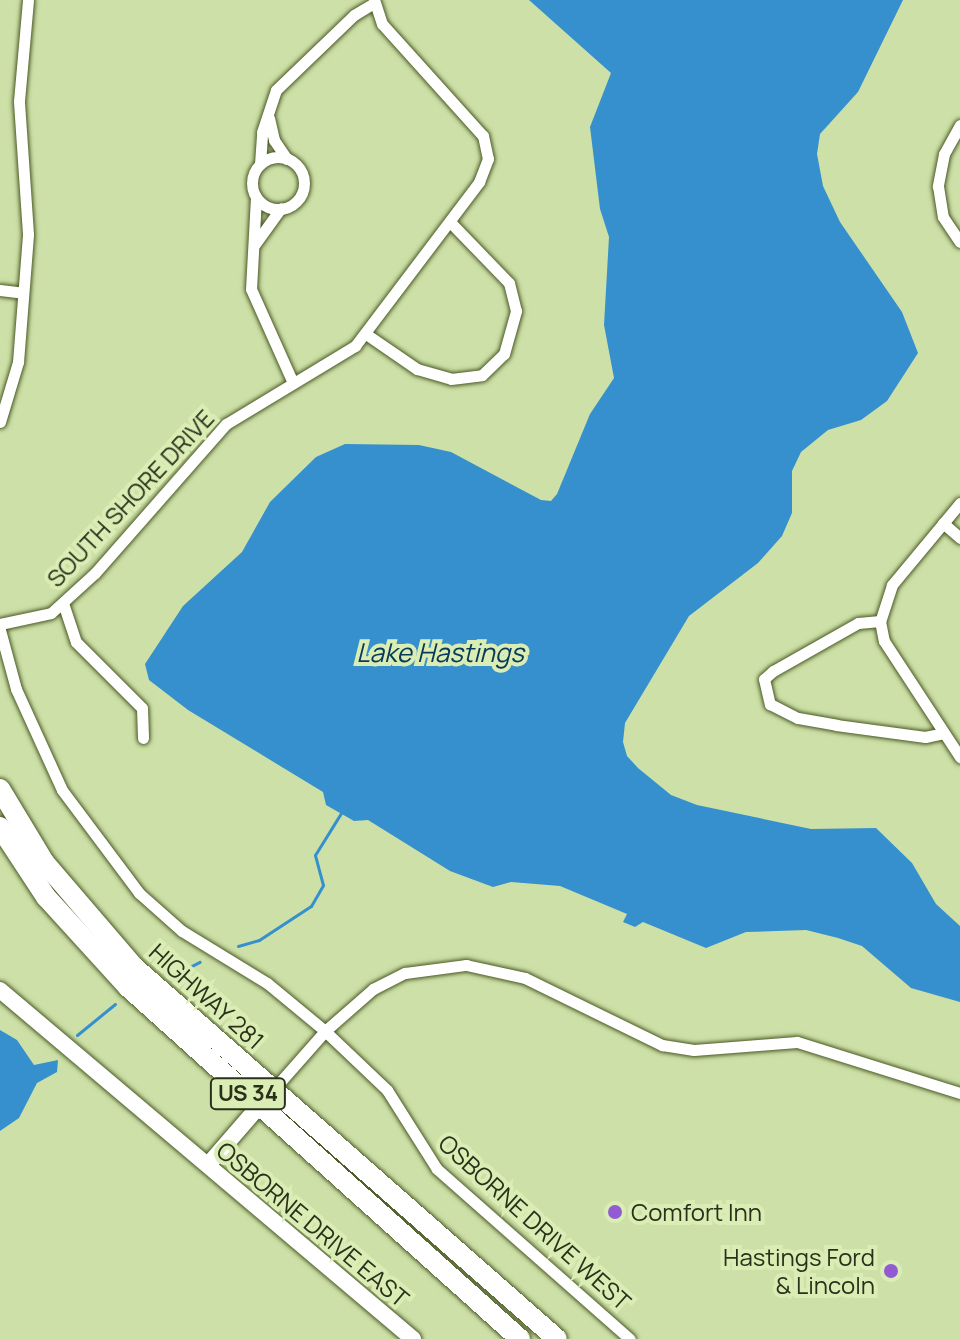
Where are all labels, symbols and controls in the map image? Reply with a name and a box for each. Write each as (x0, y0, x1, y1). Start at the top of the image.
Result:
street label: SOUTH SHORE DRIVE (40, 403, 220, 593)
water label: Lake Hastings (356, 637, 524, 669)
street label: HIGHWAY 281 (143, 937, 271, 1055)
road number: US 34 (208, 1076, 288, 1112)
street label: OSBORNE DRIVE WEST (433, 1128, 637, 1316)
street label: OSBORNE DRIVE EAST (211, 1135, 415, 1313)
place label: Comfort Inn (631, 1198, 762, 1226)
marker: Comfort Inn (606, 1203, 624, 1221)
place label: Hastings Ford & Lincoln (723, 1243, 875, 1299)
marker: Hastings Ford & Lincoln (882, 1262, 900, 1280)

